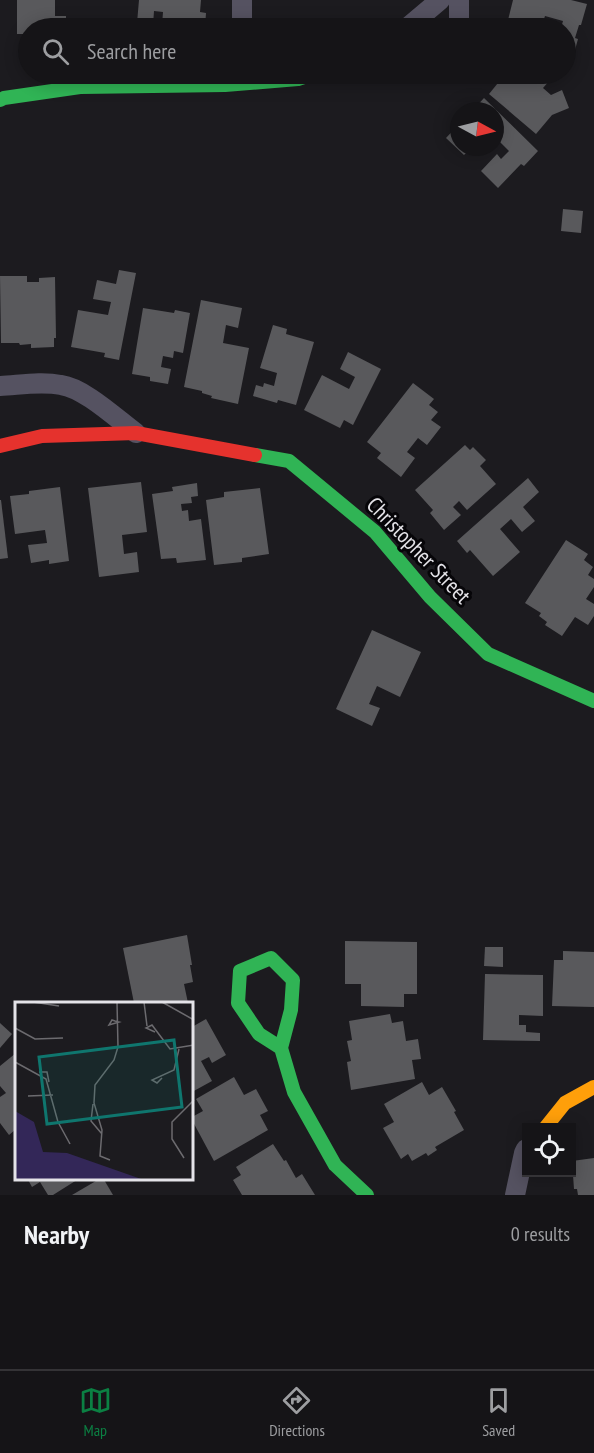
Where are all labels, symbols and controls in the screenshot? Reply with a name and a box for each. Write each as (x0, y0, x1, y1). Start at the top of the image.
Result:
search box (18, 18, 576, 84)
icon: search (39, 35, 72, 68)
text: Search here (87, 37, 176, 65)
north arrow (450, 102, 504, 156)
street label: Christopher Street (361, 491, 477, 609)
inset map (15, 1002, 194, 1180)
map controls (522, 1123, 576, 1177)
button: locate (522, 1123, 576, 1177)
text: Nearby (24, 1218, 89, 1251)
text: 0 results (511, 1221, 570, 1247)
tab: Map (79, 1384, 112, 1440)
tab: Directions (269, 1384, 325, 1440)
tab: Saved (482, 1384, 515, 1440)

